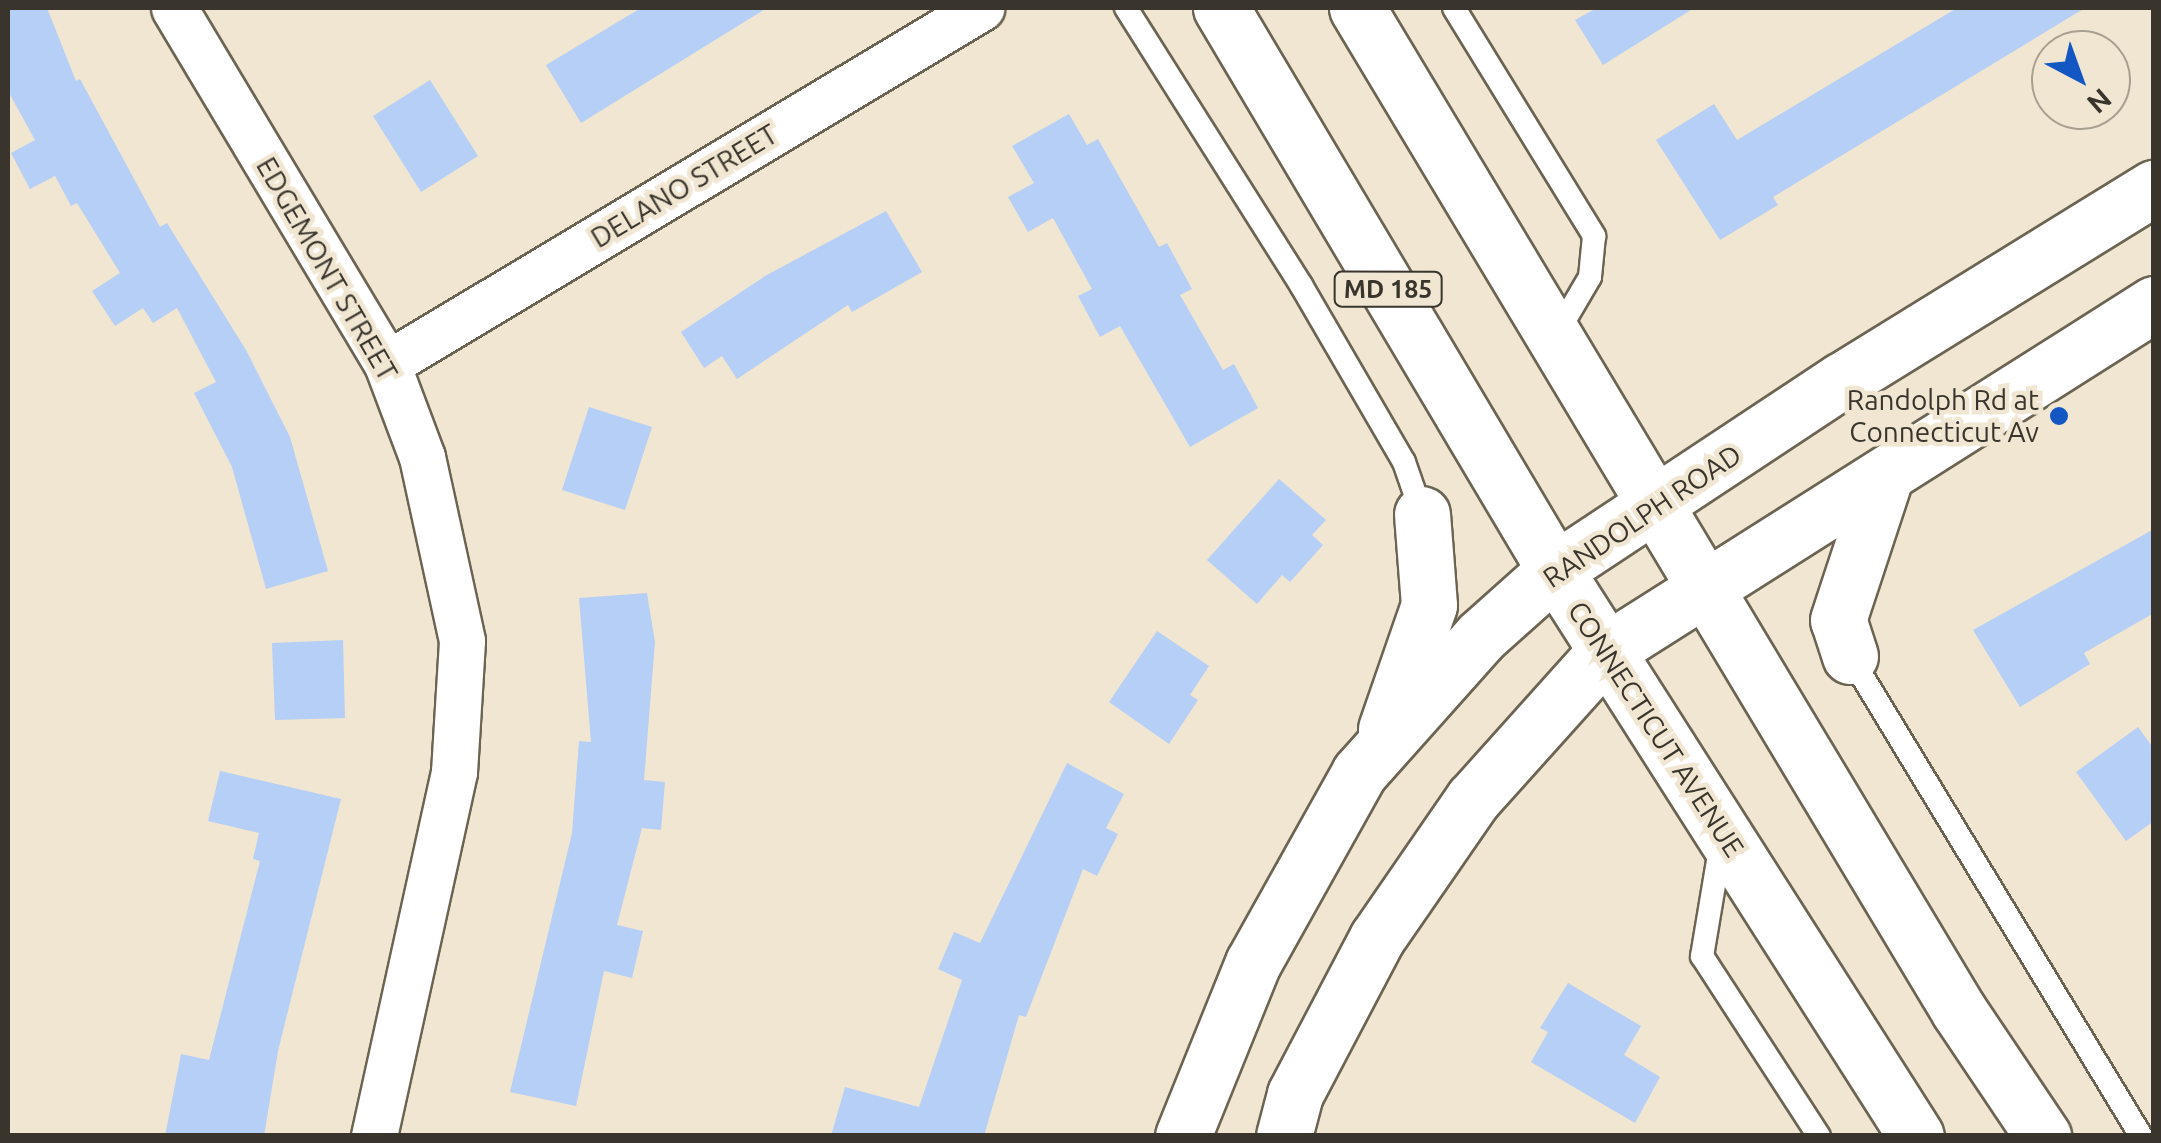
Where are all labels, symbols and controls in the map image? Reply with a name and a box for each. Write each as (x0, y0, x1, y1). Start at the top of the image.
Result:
north arrow (2031, 30, 2131, 130)
text: N (2082, 83, 2118, 120)
street label: DELANO STREET (585, 117, 783, 255)
street label: EDGEMONT STREET (249, 151, 405, 387)
road number: MD 185 (1333, 269, 1443, 309)
place label: Randolph Rd at Connecticut Av (1847, 383, 2039, 449)
marker: Randolph Rd at Connecticut Av (2048, 405, 2070, 427)
street label: RANDOLPH ROAD (1537, 437, 1747, 595)
street label: CONNECTICUT AVENUE (1561, 595, 1751, 863)

